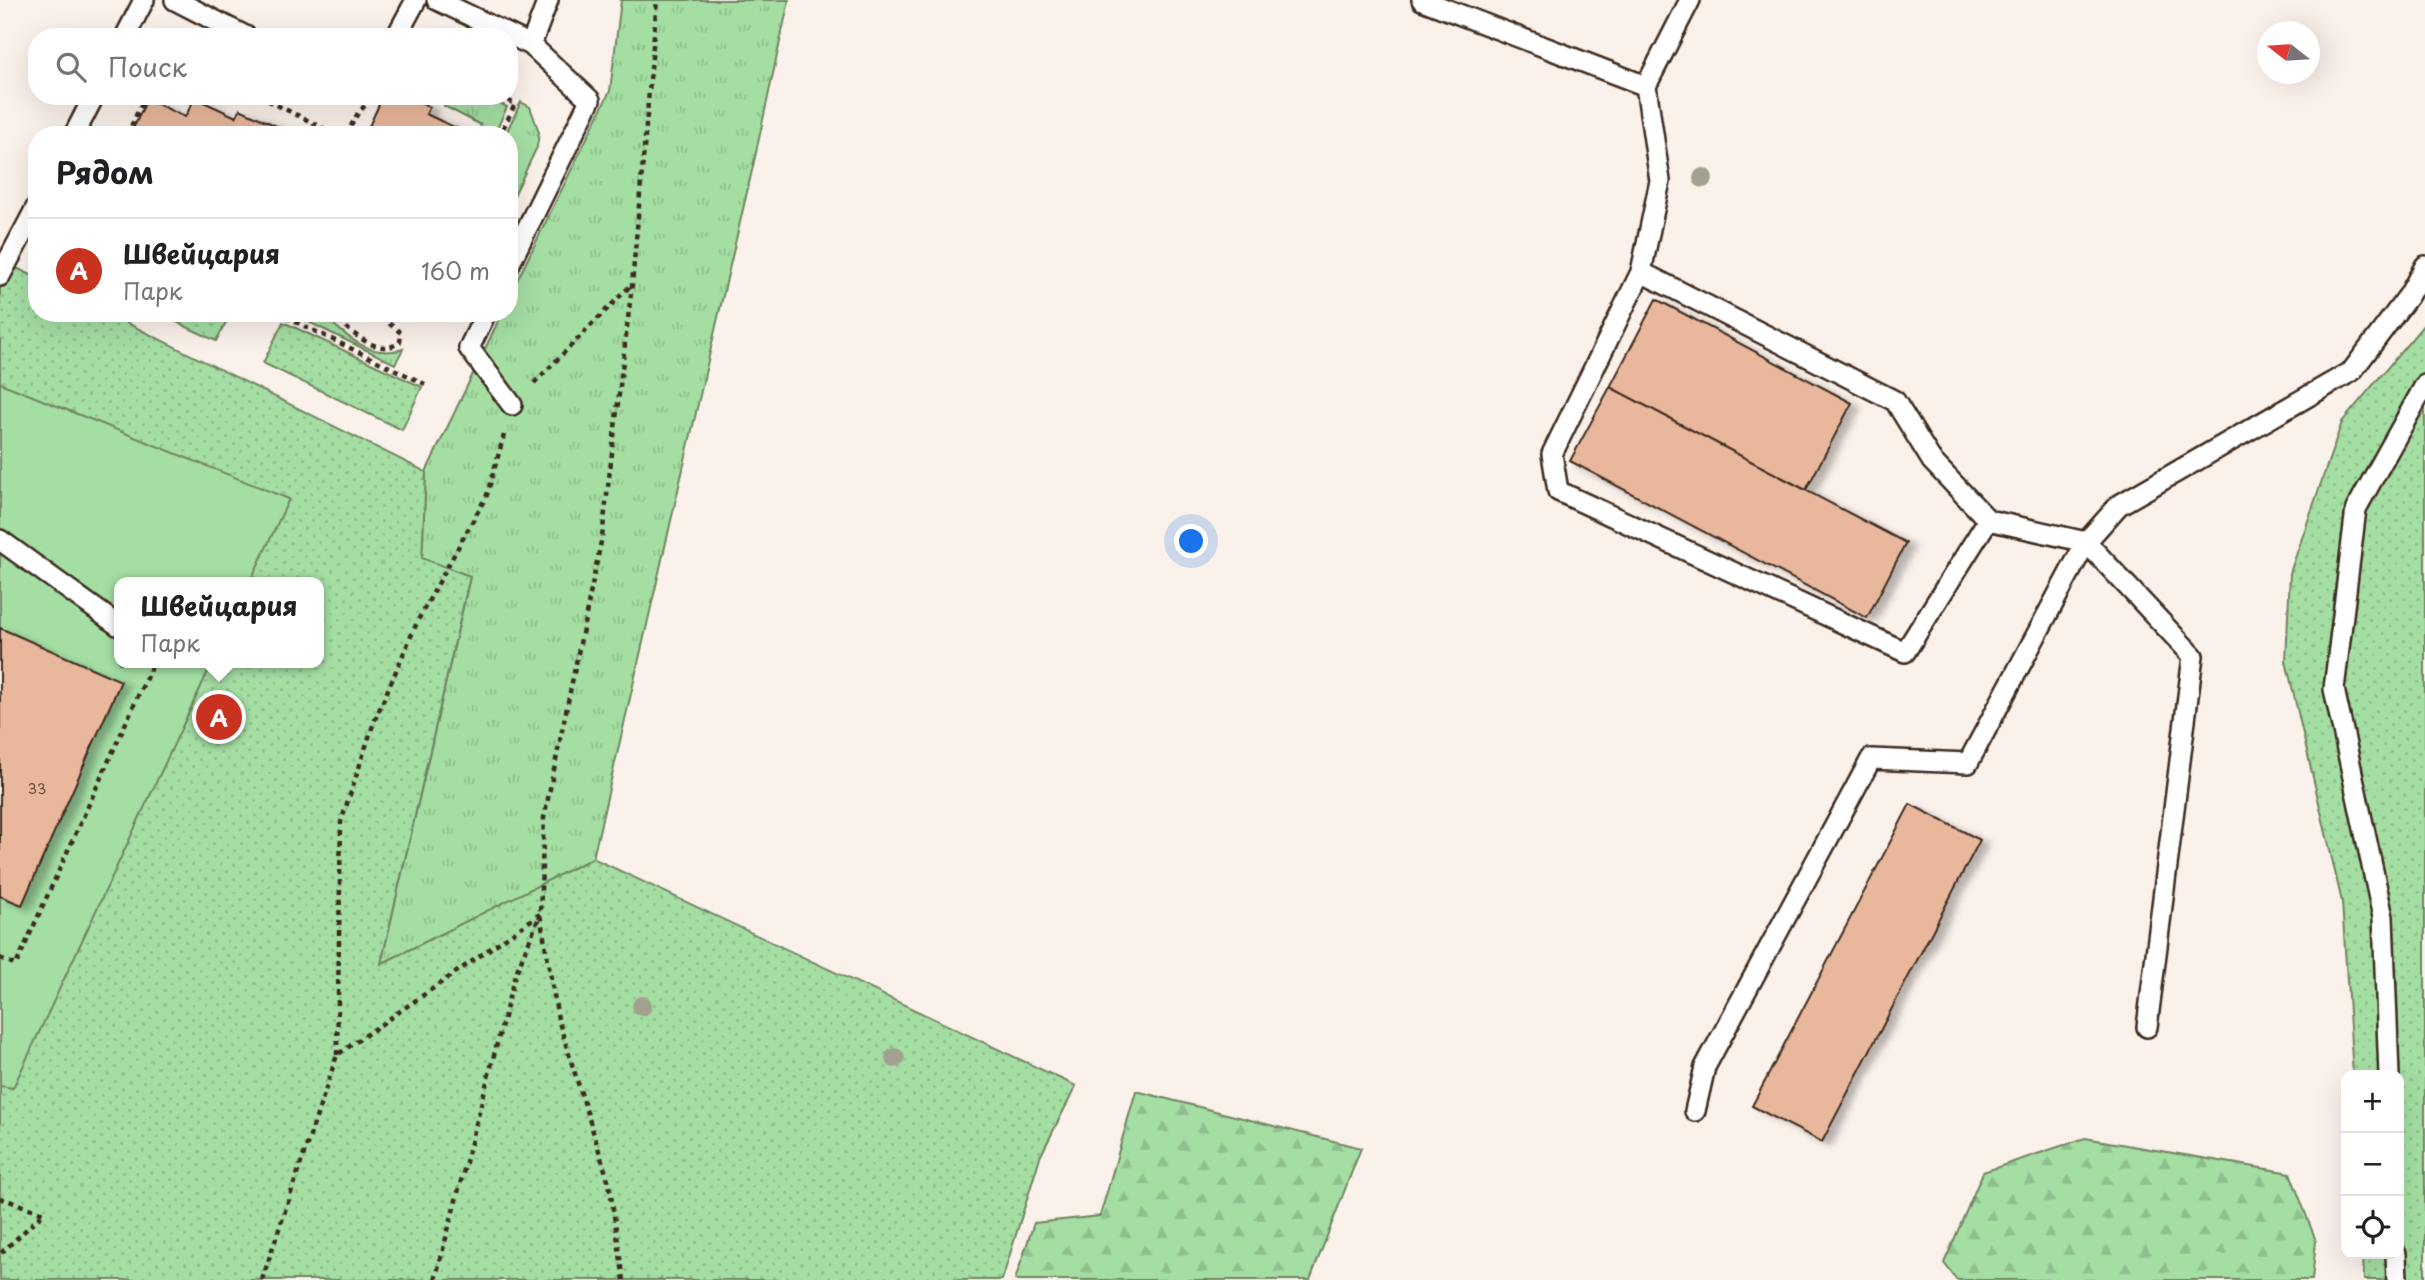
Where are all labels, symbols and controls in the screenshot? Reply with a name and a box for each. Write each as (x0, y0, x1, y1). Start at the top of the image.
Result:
north arrow (2257, 21, 2320, 84)
search box (28, 28, 518, 105)
text: Поиск (108, 47, 187, 86)
icon: search (52, 48, 90, 86)
text: Рядом (56, 149, 154, 194)
text: Швейцария (123, 234, 280, 273)
text: A (70, 253, 88, 288)
text: 160 m (421, 253, 490, 288)
text: Парк (123, 273, 182, 308)
your location (1174, 524, 1208, 558)
popup (114, 577, 324, 668)
text: Швейцария (140, 586, 298, 625)
text: Парк (140, 625, 200, 660)
pin: A (196, 691, 242, 743)
house number: 33 (28, 778, 46, 799)
map controls (2341, 1070, 2404, 1259)
button: + (2341, 1070, 2404, 1133)
button: − (2341, 1133, 2404, 1196)
button: locate (2341, 1196, 2404, 1259)

